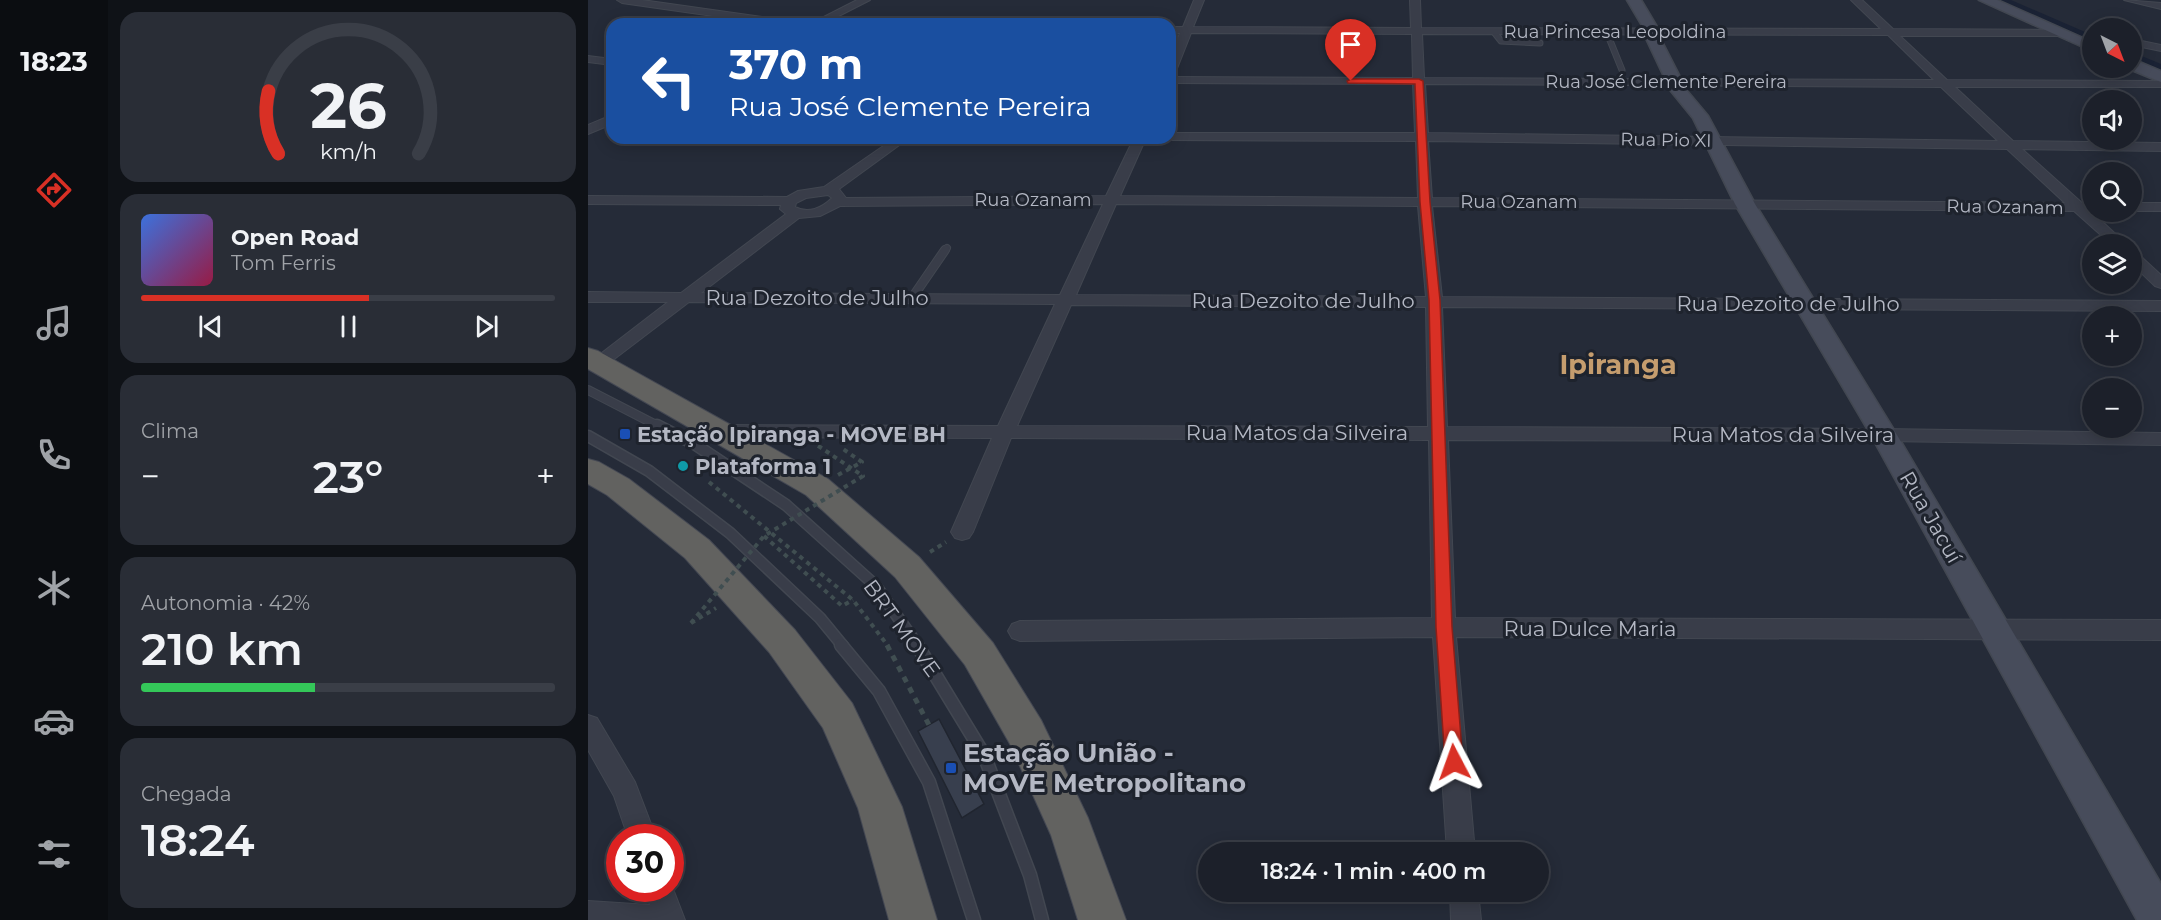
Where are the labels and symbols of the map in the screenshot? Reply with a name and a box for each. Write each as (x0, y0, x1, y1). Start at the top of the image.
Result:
north arrow (2082, 18, 2142, 78)
pin (1325, 19, 1376, 81)
street label: Rua Princesa Leopoldina (1504, 21, 1726, 43)
street label: Rua José Clemente Pereira (1545, 71, 1787, 93)
street label: Rua Pio XI (1620, 128, 1712, 152)
street label: Rua Ozanam (974, 189, 1092, 211)
street label: Rua Ozanam (1460, 191, 1578, 213)
street label: Rua Ozanam (1946, 195, 2064, 219)
street label: Rua Dezoito de Julho (705, 285, 929, 310)
street label: Rua Dezoito de Julho (1191, 288, 1415, 313)
street label: Rua Dezoito de Julho (1676, 291, 1900, 316)
district label: Ipiranga (1559, 348, 1677, 381)
street label: Rua Matos da Silveira (1186, 420, 1408, 445)
place label: Estação Ipiranga - MOVE BH (637, 422, 946, 447)
street label: Rua Matos da Silveira (1672, 422, 1894, 447)
marker: Estação Ipiranga - MOVE BH (618, 427, 632, 441)
place label: Plataforma 1 (695, 454, 831, 479)
marker: Plataforma 1 (676, 459, 690, 473)
street label: Rua Jacuí (1895, 467, 1968, 568)
street label: BRT MOVE (858, 575, 946, 681)
street label: Rua Dulce Maria (1504, 616, 1676, 641)
position arrow (1422, 730, 1486, 794)
place label: Estação União - MOVE Metropolitano (963, 737, 1246, 799)
marker: Estação União - MOVE Metropolitano (944, 761, 958, 775)
speed limit sign: 30 (606, 824, 684, 902)

